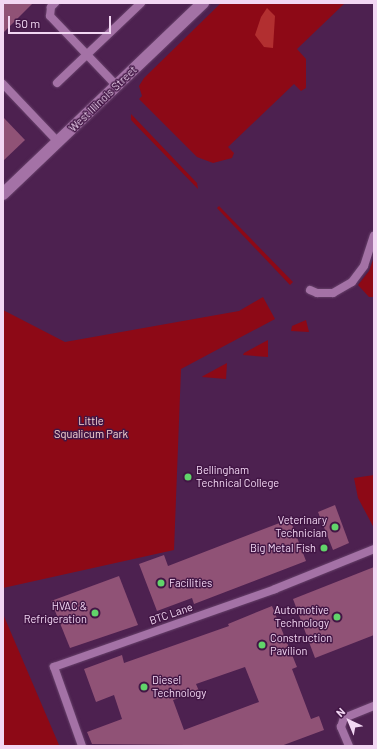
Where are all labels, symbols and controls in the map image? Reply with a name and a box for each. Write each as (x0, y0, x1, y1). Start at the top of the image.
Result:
scale bar (10, 8, 113, 34)
text: 50 m (15, 16, 40, 30)
street label: West Illinois Street (66, 63, 140, 135)
park label: Little Squalicum Park (54, 415, 128, 441)
place label: Bellingham Technical College (196, 464, 279, 490)
marker: Bellingham Technical College (183, 472, 193, 482)
place label: Veterinary Technician (275, 514, 327, 540)
marker: Veterinary Technician (330, 522, 340, 532)
place label: Big Metal Fish (250, 541, 316, 555)
marker: Big Metal Fish (319, 543, 329, 553)
place label: Facilities (169, 576, 212, 590)
marker: Facilities (156, 578, 166, 588)
place label: HVAC & Refrigeration (24, 600, 87, 626)
street label: BTC Lane (148, 600, 194, 628)
place label: Automotive Technology (274, 604, 329, 630)
marker: HVAC & Refrigeration (90, 608, 100, 618)
marker: Automotive Technology (332, 612, 342, 622)
place label: Construction Pavilion (270, 632, 332, 658)
marker: Construction Pavilion (257, 640, 267, 650)
place label: Diesel Technology (152, 674, 206, 700)
marker: Diesel Technology (139, 682, 149, 692)
north arrow (329, 701, 369, 741)
text: N (333, 705, 347, 719)

